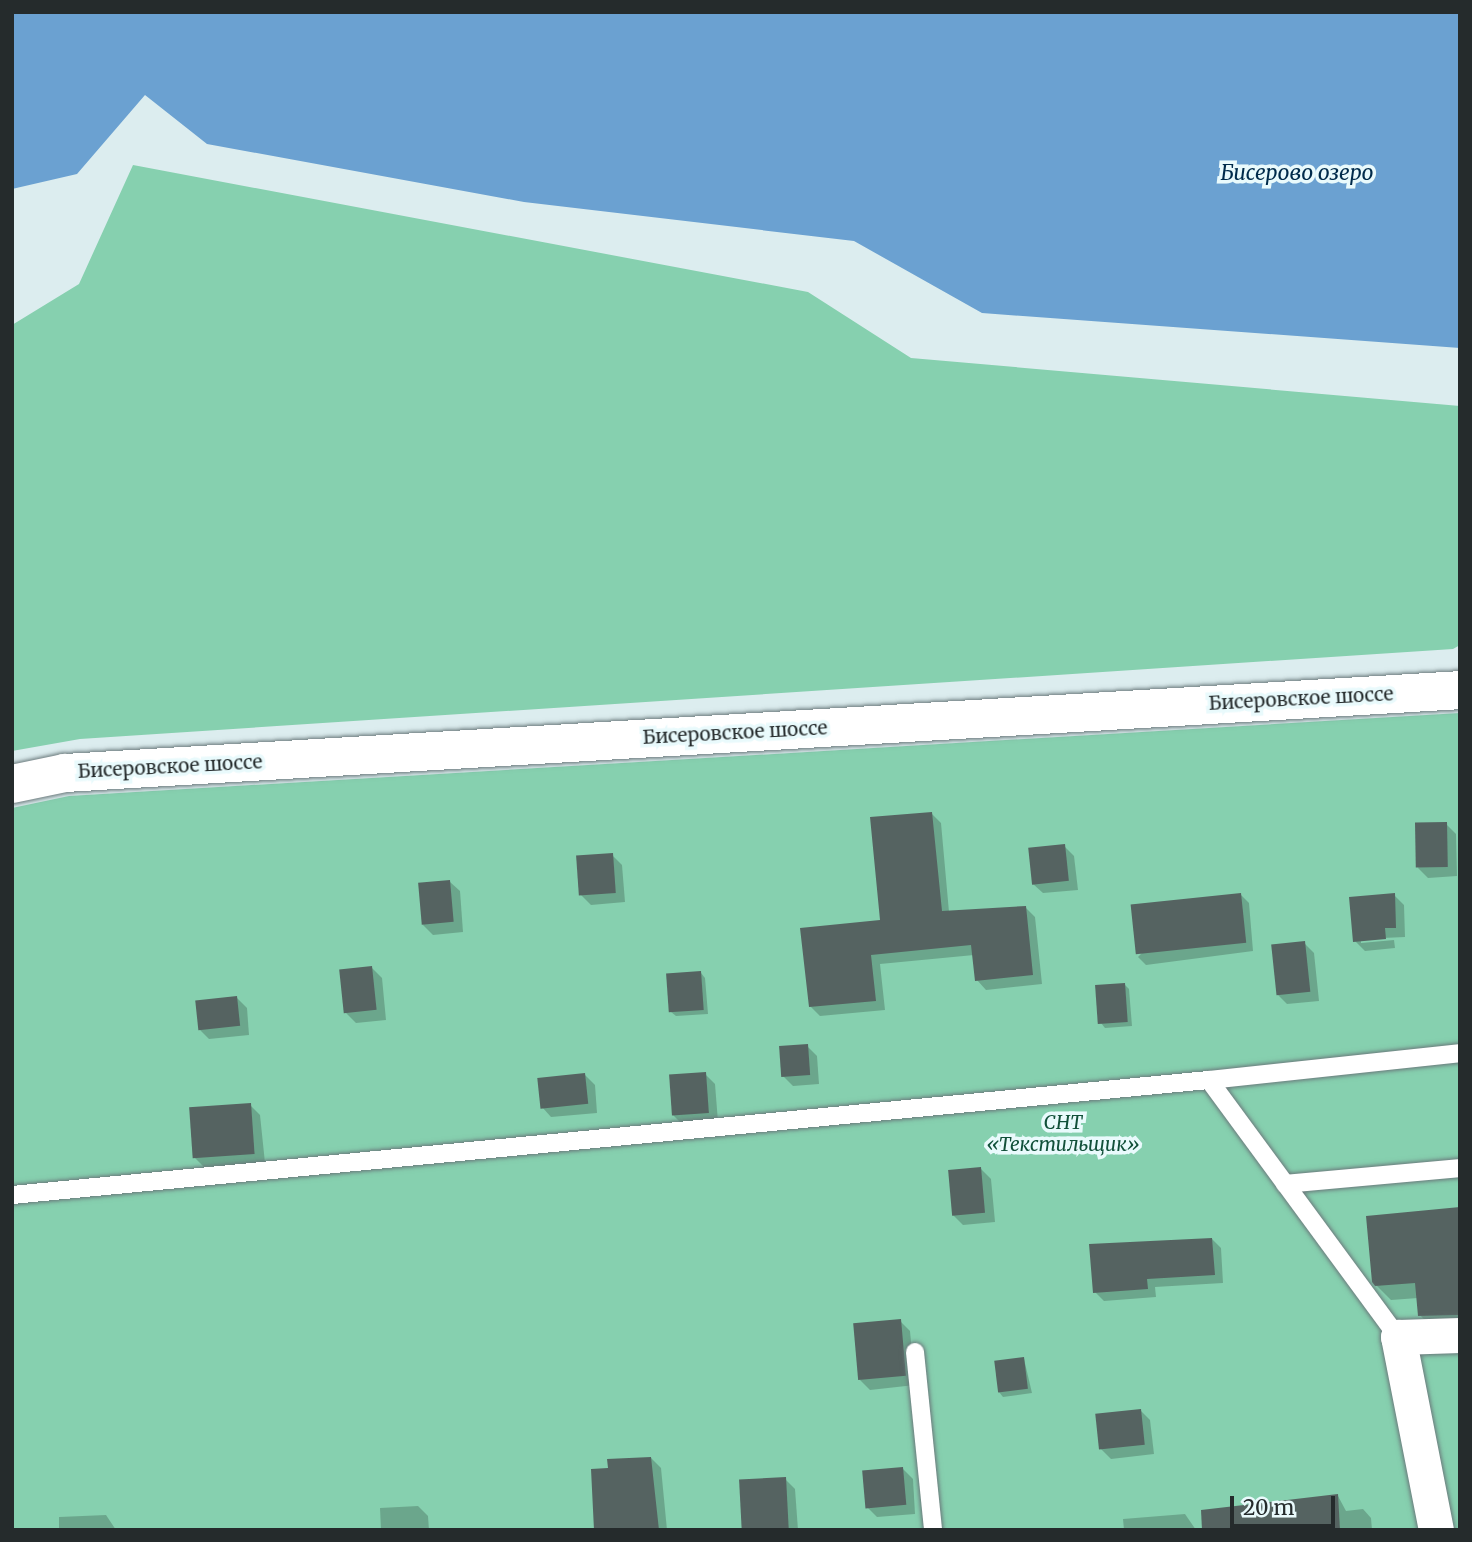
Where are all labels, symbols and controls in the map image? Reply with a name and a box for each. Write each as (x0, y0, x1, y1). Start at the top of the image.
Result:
water label: Бисерово озеро (1220, 160, 1374, 186)
street label: Бисеровское шоссе (1208, 683, 1394, 715)
street label: Бисеровское шоссе (642, 717, 828, 749)
street label: Бисеровское шоссе (77, 751, 263, 783)
park label: СНТ «Текстильщик» (986, 1112, 1140, 1156)
scale bar (1234, 1482, 1339, 1526)
text: 20 m (1243, 1494, 1294, 1521)

